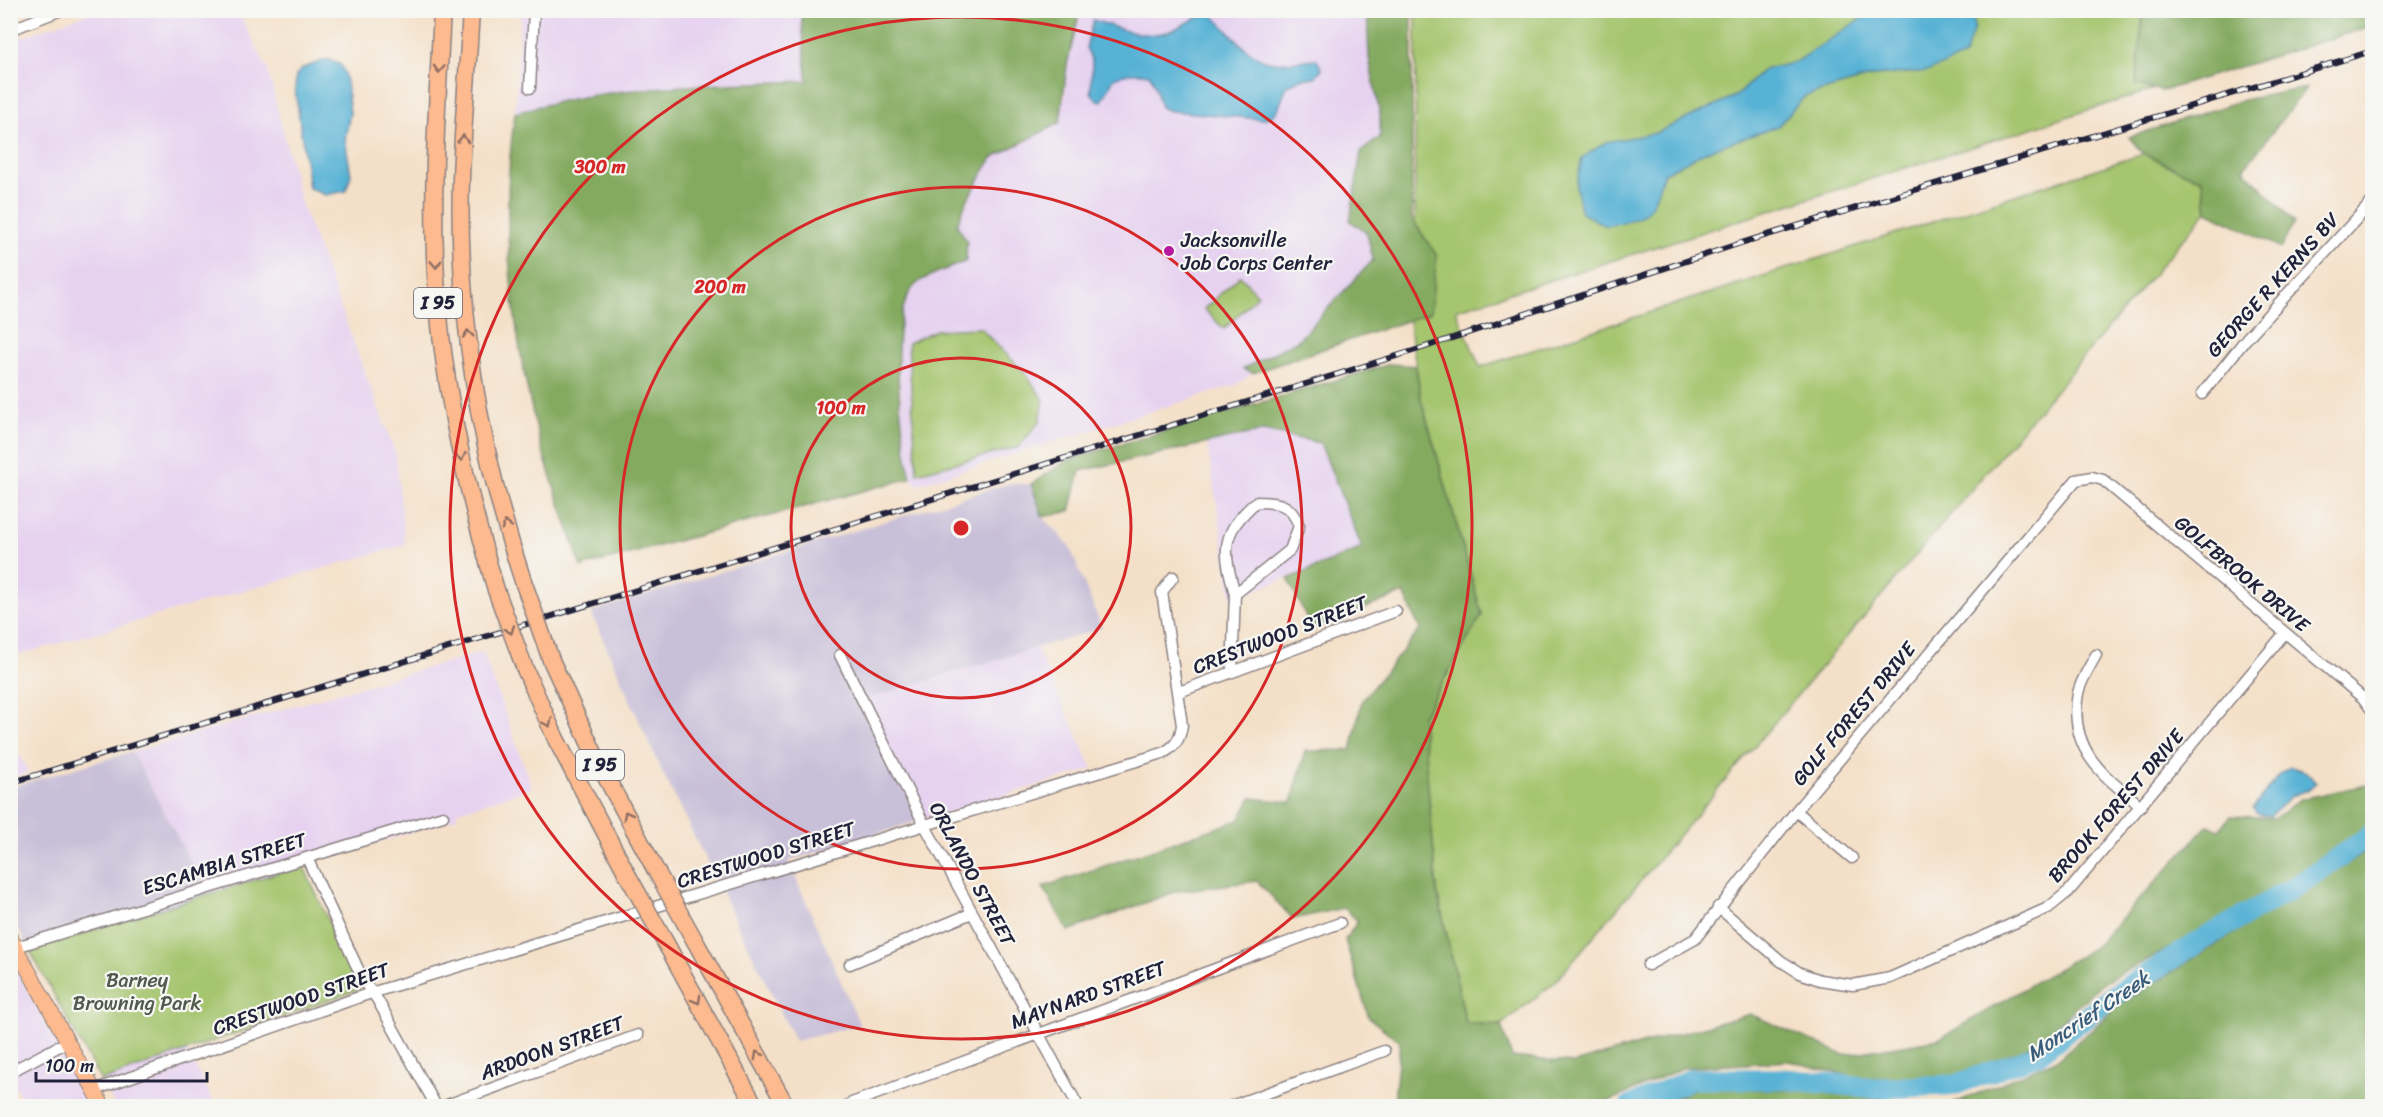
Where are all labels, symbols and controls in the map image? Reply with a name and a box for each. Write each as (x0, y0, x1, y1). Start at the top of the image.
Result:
one-way arrow (433, 64, 446, 73)
one-way arrow (457, 135, 470, 144)
text: 300 m (573, 151, 626, 183)
street label: GEORGE R KERNS BV (2198, 204, 2348, 366)
place label: Jacksonville Job Corps Center (1180, 223, 1333, 281)
marker: Jacksonville Job Corps Center (1162, 244, 1176, 258)
one-way arrow (429, 259, 442, 268)
text: 200 m (693, 271, 746, 303)
road number: I 95 (414, 288, 462, 318)
one-way arrow (462, 329, 475, 339)
text: 100 m (817, 392, 866, 424)
one-way arrow (454, 452, 467, 462)
street label: GOLFBROOK DRIVE (2166, 506, 2319, 643)
centre of rings (951, 518, 971, 538)
one-way arrow (501, 520, 513, 531)
street label: CRESTWOOD STREET (1188, 585, 1374, 684)
one-way arrow (503, 624, 516, 634)
street label: GOLF FOREST DRIVE (1783, 632, 1926, 794)
one-way arrow (541, 716, 553, 727)
street label: BROOK FOREST DRIVE (2039, 719, 2194, 891)
road number: I 95 (576, 750, 624, 780)
street label: ORLANDO STREET (919, 796, 1025, 954)
one-way arrow (623, 811, 634, 821)
street label: CRESTWOOD STREET (673, 811, 861, 899)
street label: ESCAMBIA STREET (138, 822, 312, 906)
street label: MAYNARD STREET (1005, 950, 1172, 1039)
street label: CRESTWOOD STREET (208, 952, 396, 1046)
water label: Moncrief Creek (2018, 959, 2160, 1072)
park label: Barney Browning Park (73, 963, 202, 1021)
one-way arrow (690, 994, 701, 1004)
street label: ARDOON STREET (474, 1005, 631, 1091)
scale bar (36, 1045, 207, 1083)
text: 100 m (45, 1050, 94, 1082)
one-way arrow (754, 1051, 765, 1061)

